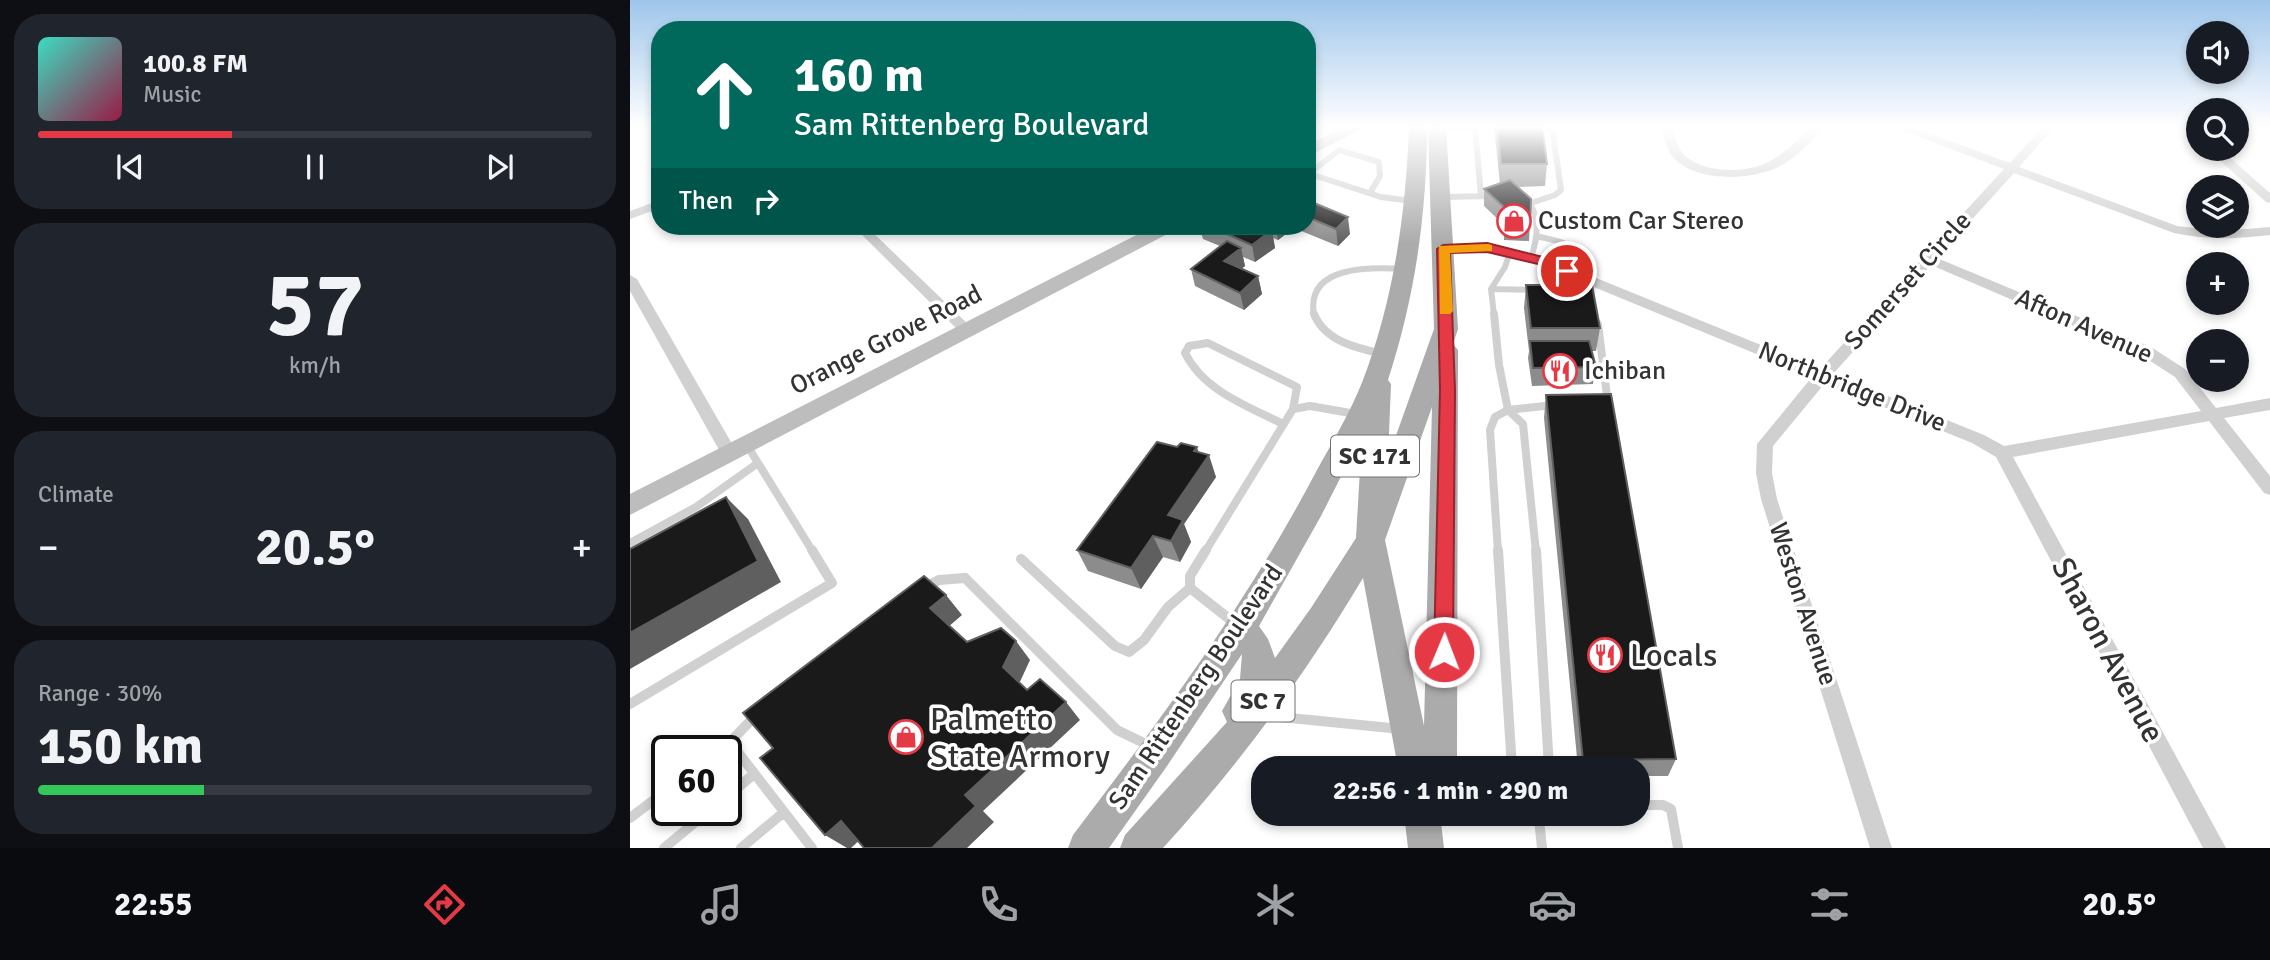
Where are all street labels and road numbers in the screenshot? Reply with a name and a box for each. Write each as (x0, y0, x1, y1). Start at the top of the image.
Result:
street label: Somerset Circle (1838, 205, 1978, 357)
street label: Orange Grove Road (785, 278, 987, 402)
street label: Afton Avenue (2010, 281, 2158, 371)
street label: Northbridge Drive (1753, 335, 1951, 439)
road number: SC 171 (1331, 435, 1419, 476)
street label: Weston Avenue (1762, 519, 1844, 689)
street label: Sharon Avenue (2043, 551, 2173, 749)
street label: Sam Rittenberg Boulevard (1102, 558, 1290, 816)
road number: SC 7 (1232, 680, 1294, 722)

